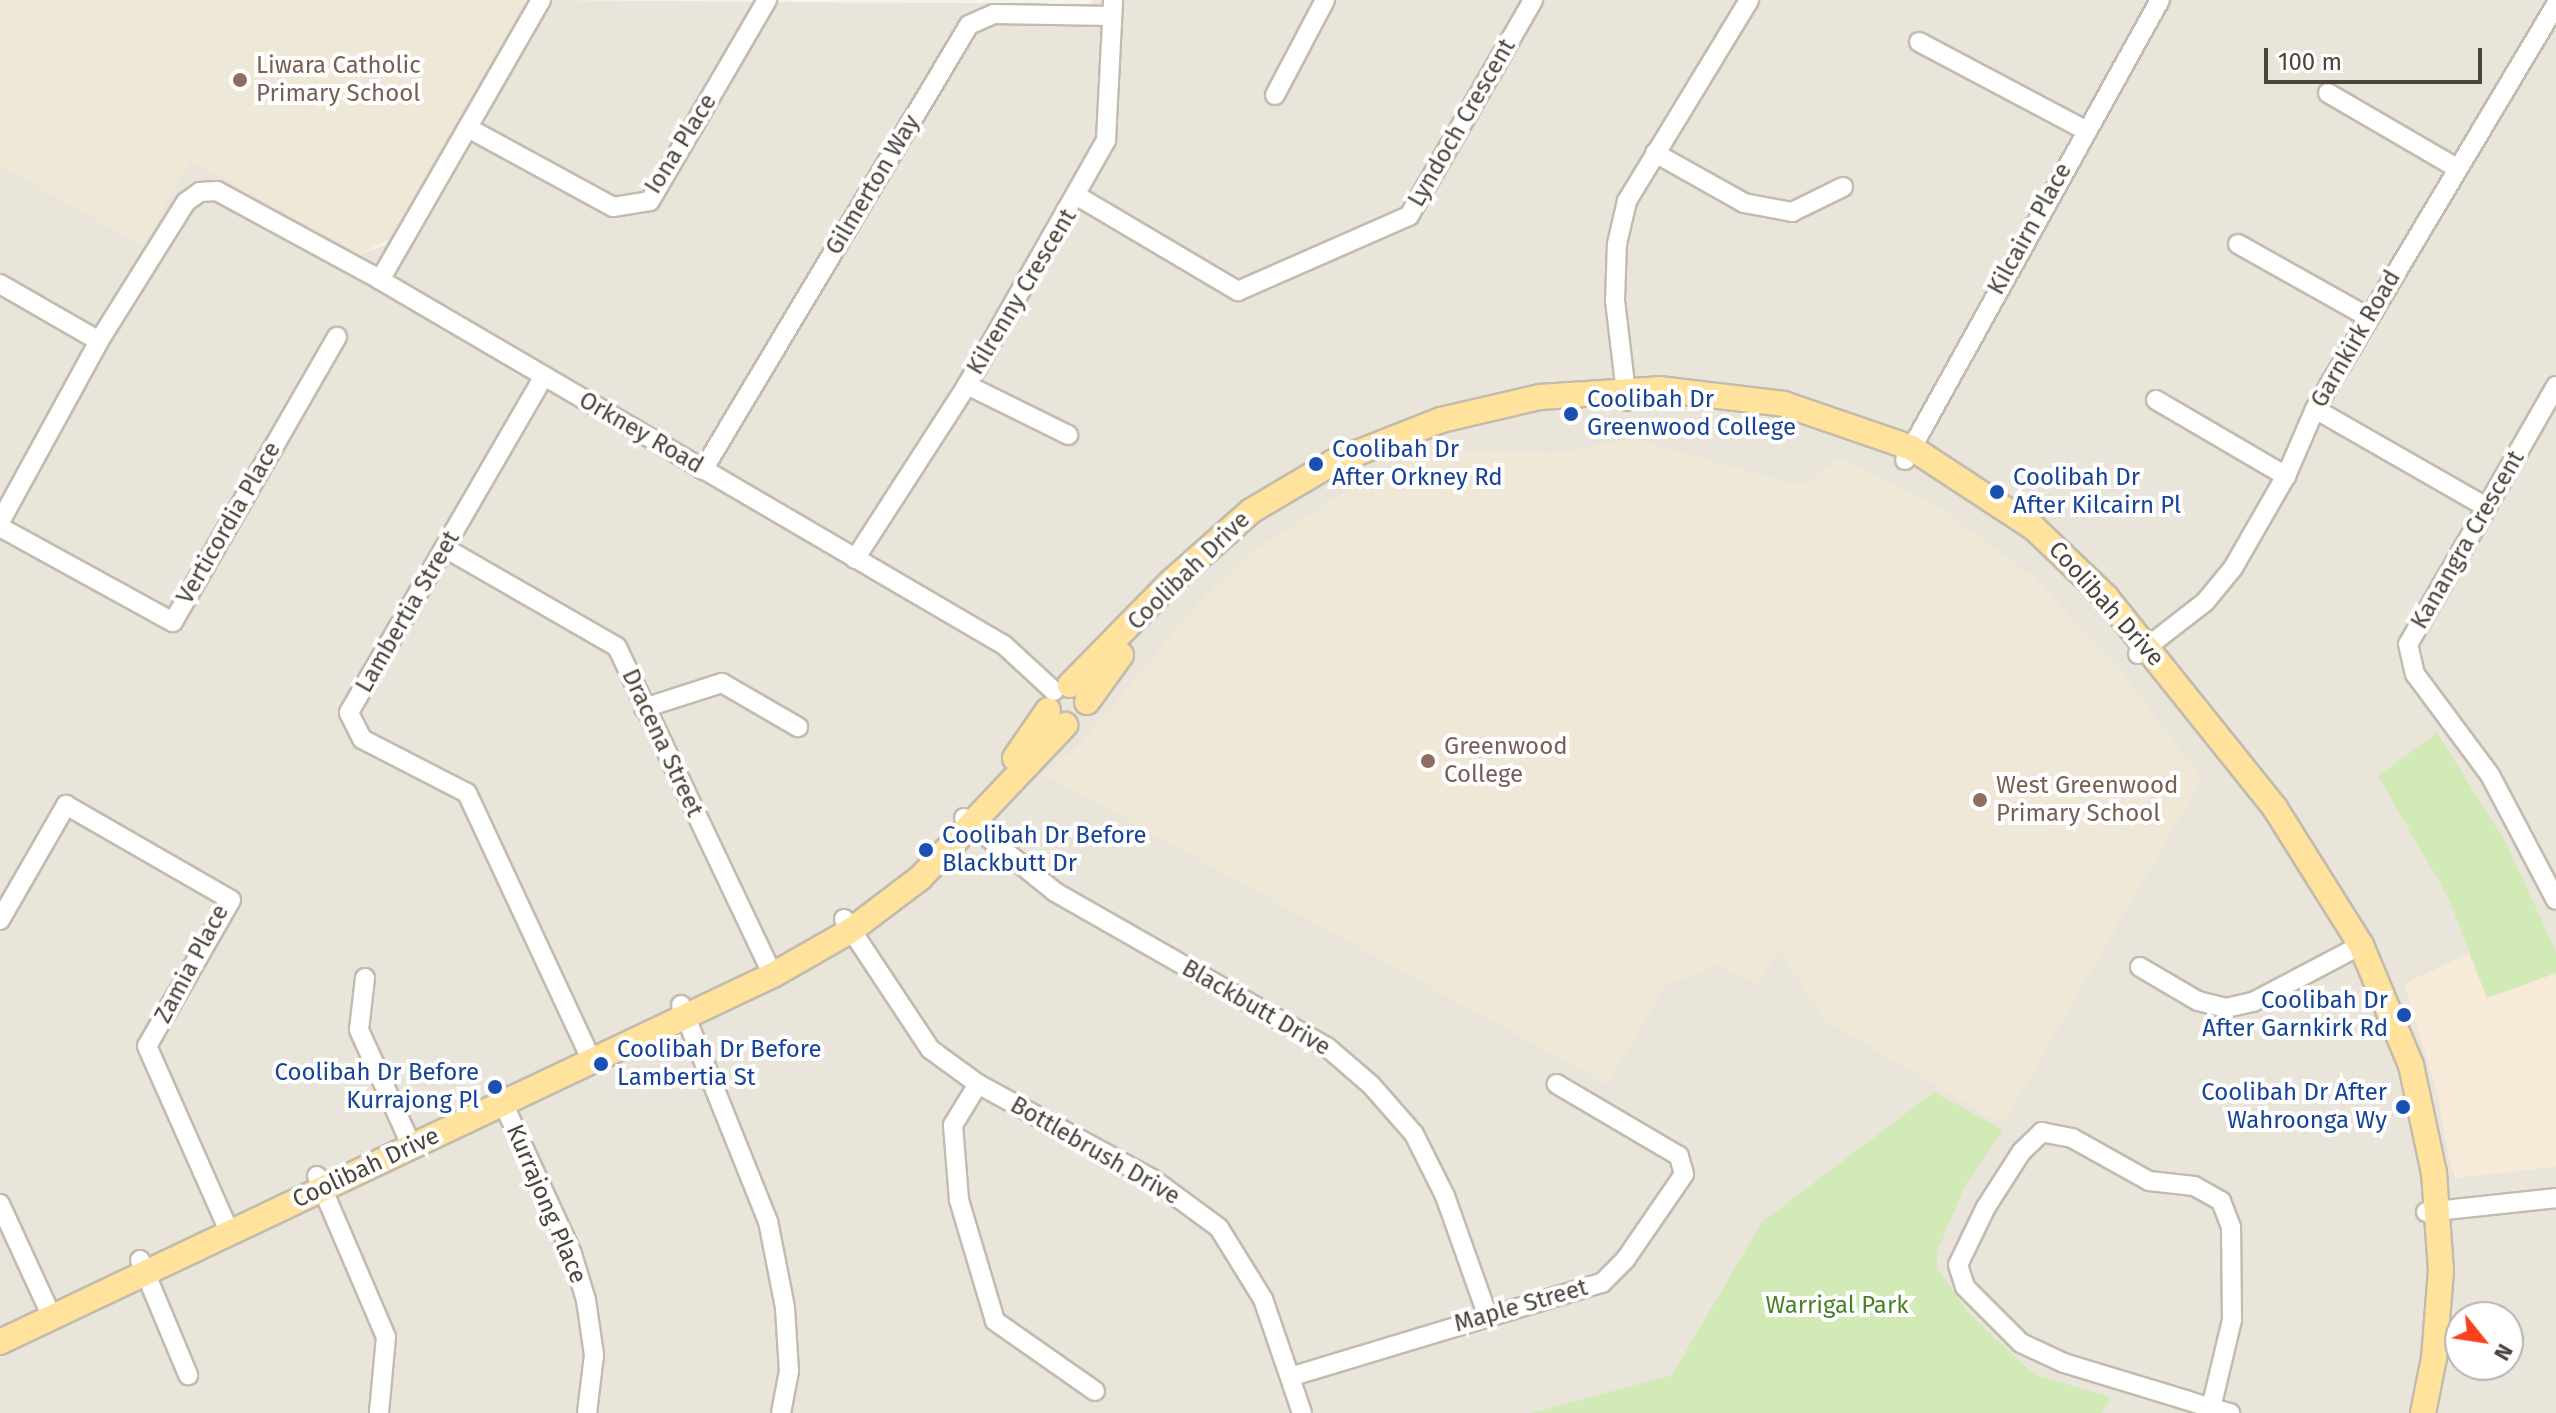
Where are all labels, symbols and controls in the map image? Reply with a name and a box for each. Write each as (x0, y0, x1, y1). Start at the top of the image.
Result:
scale bar (2268, 32, 2486, 82)
street label: Lyndoch Crescent (1402, 34, 1522, 212)
text: 100 m (2278, 48, 2342, 76)
place label: Liwara Catholic Primary School (256, 52, 421, 108)
marker: Liwara Catholic Primary School (231, 71, 249, 89)
street label: Iona Place (639, 89, 723, 199)
street label: Gilmerton Way (820, 110, 926, 260)
street label: Kilcairn Place (1982, 158, 2078, 300)
street label: Kilrenny Crescent (961, 204, 1083, 380)
street label: Garnkirk Road (2305, 265, 2407, 413)
street label: Orkney Road (574, 386, 708, 480)
place label: Coolibah Dr Greenwood College (1587, 386, 1796, 442)
marker: Coolibah Dr Greenwood College (1562, 405, 1580, 423)
place label: Coolibah Dr After Orkney Rd (1332, 436, 1503, 492)
street label: Verticordia Place (171, 437, 287, 609)
street label: Kanangra Crescent (2405, 446, 2531, 634)
marker: Coolibah Dr After Orkney Rd (1307, 455, 1325, 473)
place label: Coolibah Dr After Kilcairn Pl (2013, 464, 2181, 520)
marker: Coolibah Dr After Kilcairn Pl (1988, 483, 2006, 501)
street label: Coolibah Drive (1122, 506, 1256, 636)
street label: Lambertia Street (350, 526, 466, 698)
street label: Coolibah Drive (2042, 535, 2170, 673)
street label: Dracena Street (615, 665, 709, 821)
place label: Greenwood College (1444, 733, 1568, 789)
marker: Greenwood College (1419, 752, 1437, 770)
place label: West Greenwood Primary School (1996, 772, 2178, 828)
marker: West Greenwood Primary School (1971, 791, 1989, 809)
place label: Coolibah Dr Before Blackbutt Dr (942, 822, 1146, 878)
marker: Coolibah Dr Before Blackbutt Dr (917, 841, 935, 859)
street label: Zamia Place (149, 900, 235, 1028)
street label: Blackbutt Drive (1177, 954, 1335, 1062)
place label: Coolibah Dr After Garnkirk Rd (2202, 987, 2388, 1043)
marker: Coolibah Dr After Garnkirk Rd (2395, 1006, 2413, 1024)
place label: Coolibah Dr Before Lambertia St (617, 1036, 821, 1092)
marker: Coolibah Dr Before Lambertia St (592, 1055, 610, 1073)
place label: Coolibah Dr Before Kurrajong Pl (275, 1059, 479, 1115)
marker: Coolibah Dr Before Kurrajong Pl (486, 1078, 504, 1096)
place label: Coolibah Dr After Wahroonga Wy (2201, 1079, 2387, 1135)
street label: Bottlebrush Drive (1005, 1091, 1185, 1211)
marker: Coolibah Dr After Wahroonga Wy (2394, 1098, 2412, 1116)
street label: Kurrajong Place (500, 1120, 592, 1288)
street label: Coolibah Drive (288, 1121, 444, 1215)
street label: Maple Street (1451, 1273, 1591, 1339)
park label: Warrigal Park (1766, 1292, 1908, 1320)
north arrow (2444, 1301, 2524, 1381)
text: N (2488, 1339, 2519, 1365)

